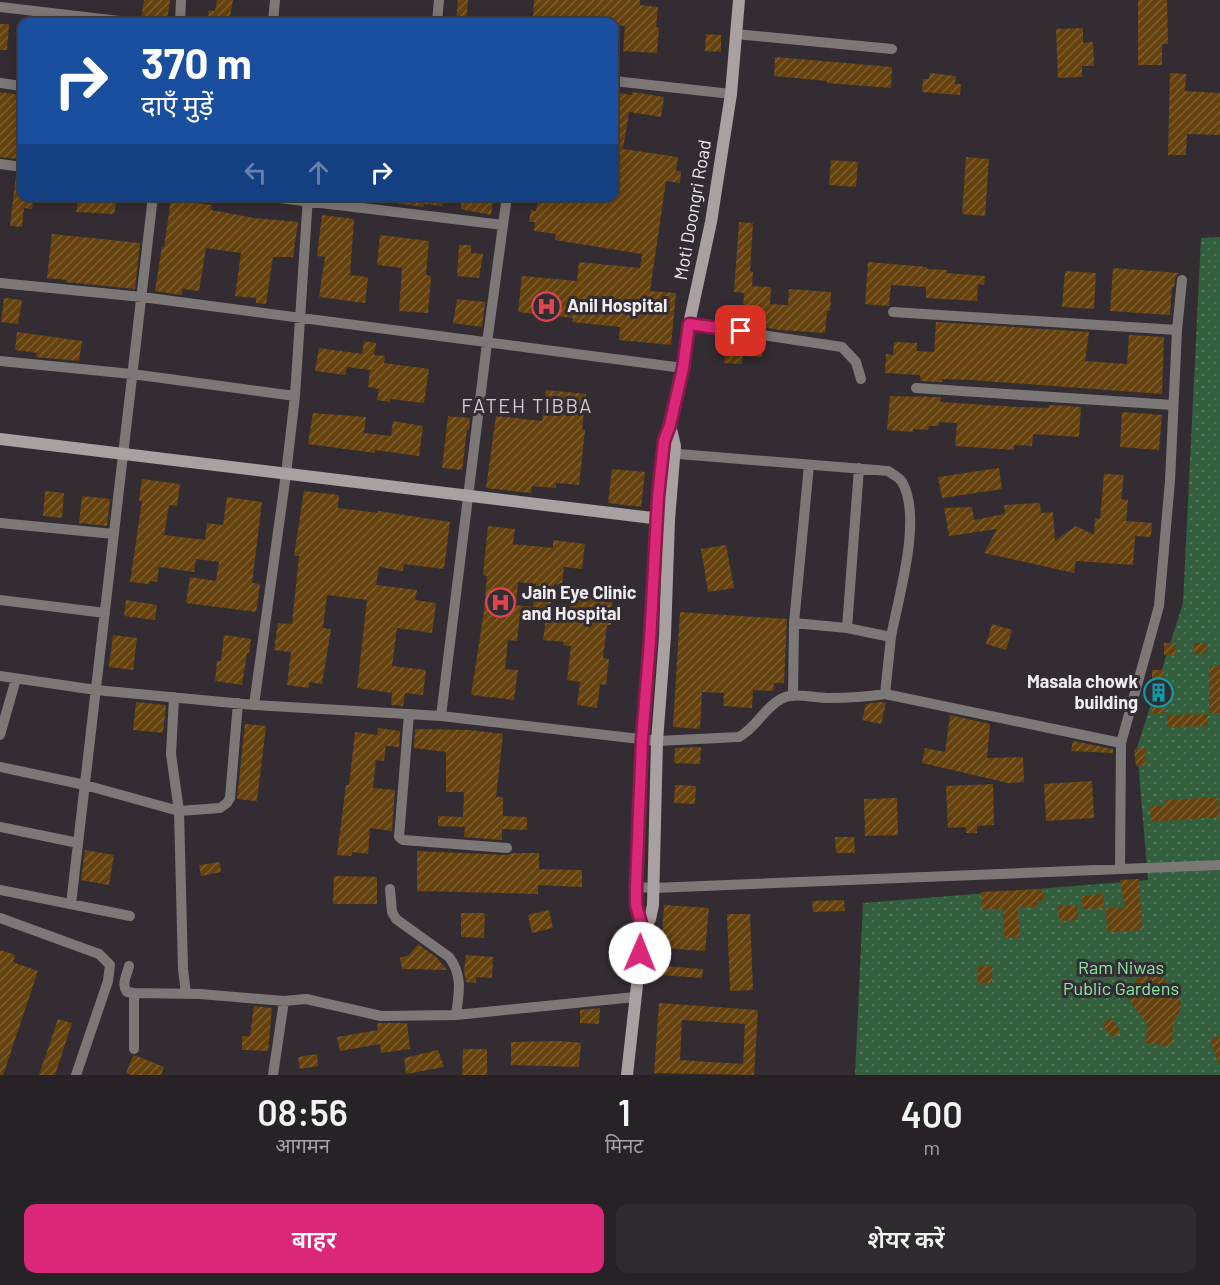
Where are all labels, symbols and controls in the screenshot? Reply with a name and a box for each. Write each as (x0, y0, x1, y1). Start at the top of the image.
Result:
text: 370 m (141, 37, 252, 87)
icon: right (42, 42, 120, 120)
text: दाएँ मुड़ें (141, 88, 213, 120)
street label: Moti Doongri Road (669, 138, 715, 282)
icon: left (239, 156, 272, 189)
icon: ahead (302, 156, 335, 189)
icon: right (365, 156, 398, 189)
hospital icon: Anil Hospital (530, 290, 562, 322)
place label: Anil Hospital (567, 294, 667, 316)
pin (715, 305, 766, 356)
icon: arrive (724, 314, 757, 347)
district label: FATEH TIBBA (461, 393, 593, 417)
place label: Jain Eye Clinic and Hospital (522, 581, 637, 624)
hospital icon: Jain Eye Clinic and Hospital (485, 587, 517, 619)
place label: Masala chowk building (1027, 670, 1138, 713)
building icon: Masala chowk building (1143, 676, 1175, 708)
position arrow (608, 921, 672, 985)
park label: Ram Niwas Public Gardens (1063, 956, 1179, 999)
text: 08:56 (257, 1090, 348, 1133)
text: 1 (618, 1090, 631, 1133)
text: 400 (901, 1092, 963, 1135)
text: आगमन (275, 1133, 330, 1157)
text: मिनट (605, 1133, 643, 1157)
text: m (923, 1135, 940, 1159)
button: बाहर (24, 1204, 604, 1273)
button: शेयर करें (616, 1204, 1196, 1273)

